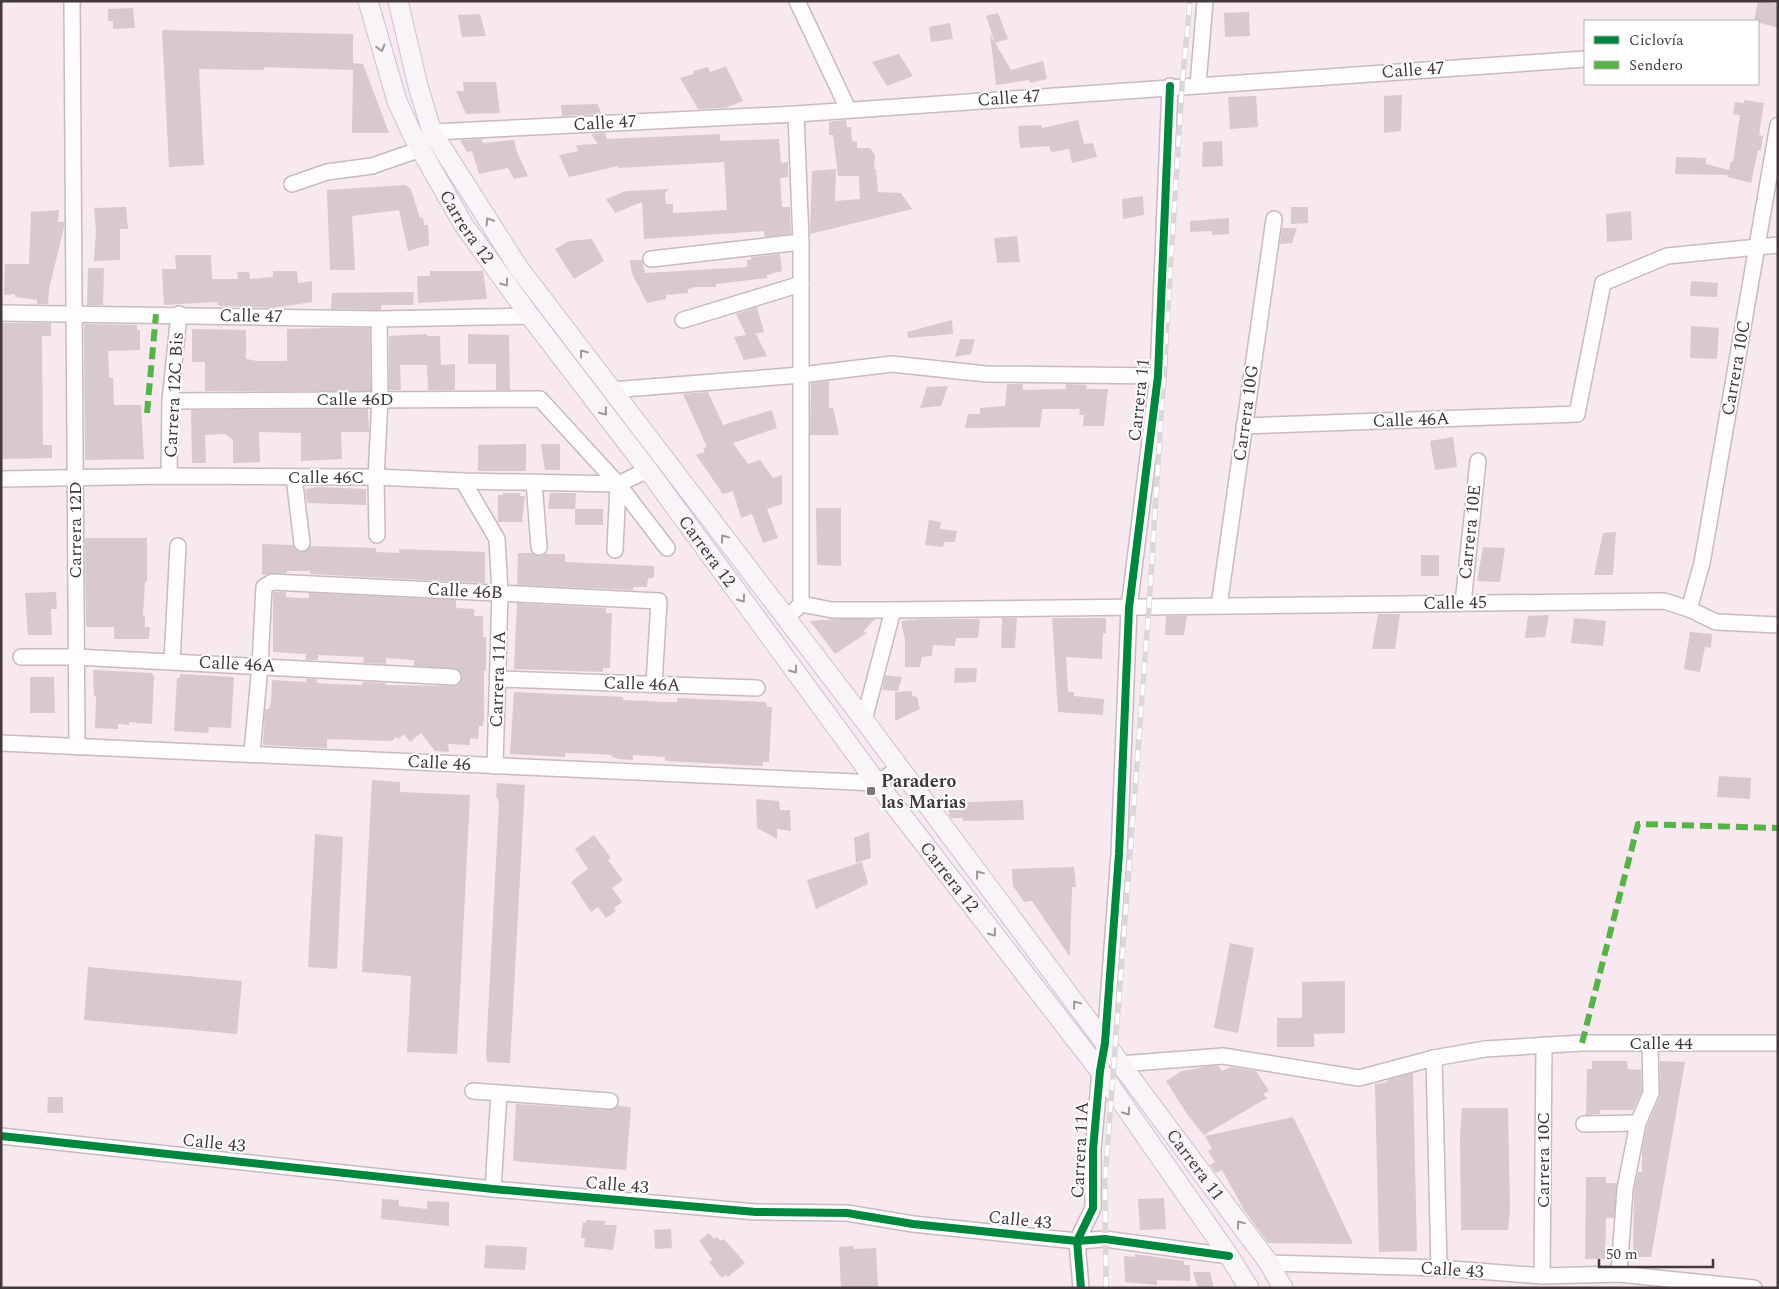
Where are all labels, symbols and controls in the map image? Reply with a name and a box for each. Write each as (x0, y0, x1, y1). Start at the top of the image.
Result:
legend (1584, 20, 1759, 85)
text: Ciclovía (1629, 29, 1684, 52)
one-way arrow (376, 44, 386, 52)
street label: Calle 47 (1380, 54, 1446, 86)
text: Sendero (1629, 54, 1683, 77)
street label: Calle 47 (976, 82, 1042, 114)
street label: Calle 47 (573, 108, 637, 138)
street label: Carrera 12 (433, 185, 501, 269)
one-way arrow (485, 217, 495, 226)
one-way arrow (500, 277, 508, 286)
street label: Calle 47 (219, 302, 283, 330)
street label: Carrera 10C (1714, 318, 1758, 418)
street label: Carrera 12C Bis (157, 331, 191, 459)
one-way arrow (580, 349, 589, 359)
street label: Carrera 11 (1121, 357, 1157, 443)
street label: Carrera 10G (1226, 363, 1266, 463)
street label: Calle 46D (316, 386, 394, 413)
street label: Calle 46A (1372, 405, 1450, 435)
one-way arrow (598, 406, 606, 415)
street label: Calle 46C (288, 464, 364, 491)
street label: Carrera 12D (62, 481, 89, 579)
street label: Carrera 10E (1452, 483, 1488, 581)
street label: Carrera 12 (672, 509, 743, 593)
one-way arrow (721, 534, 730, 544)
street label: Calle 46B (427, 576, 503, 606)
street label: Calle 45 (1423, 589, 1487, 617)
one-way arrow (736, 593, 745, 603)
street label: Carrera 11A (483, 630, 513, 728)
street label: Calle 46A (198, 649, 276, 679)
one-way arrow (788, 664, 797, 674)
street label: Calle 46A (603, 669, 681, 699)
street label: Calle 46 (407, 748, 471, 778)
place label: Paradero las Marias (881, 768, 966, 816)
marker: Paradero las Marias (865, 785, 877, 797)
street label: Carrera 12 (913, 835, 986, 918)
one-way arrow (976, 871, 984, 880)
one-way arrow (987, 927, 995, 936)
one-way arrow (1073, 1001, 1081, 1010)
street label: Calle 44 (1629, 1030, 1693, 1057)
street label: Carrera 11A (1064, 1101, 1096, 1199)
one-way arrow (1121, 1106, 1130, 1115)
street label: Carrera 10C (1530, 1112, 1557, 1208)
street label: Carrera 11 (1160, 1123, 1231, 1206)
street label: Calle 43 (181, 1126, 247, 1160)
street label: Calle 43 (584, 1169, 650, 1201)
street label: Calle 43 (987, 1203, 1053, 1237)
one-way arrow (1237, 1220, 1246, 1230)
scale bar (1599, 1236, 1713, 1268)
text: 50 m (1606, 1243, 1638, 1266)
street label: Calle 43 (1419, 1254, 1485, 1286)

